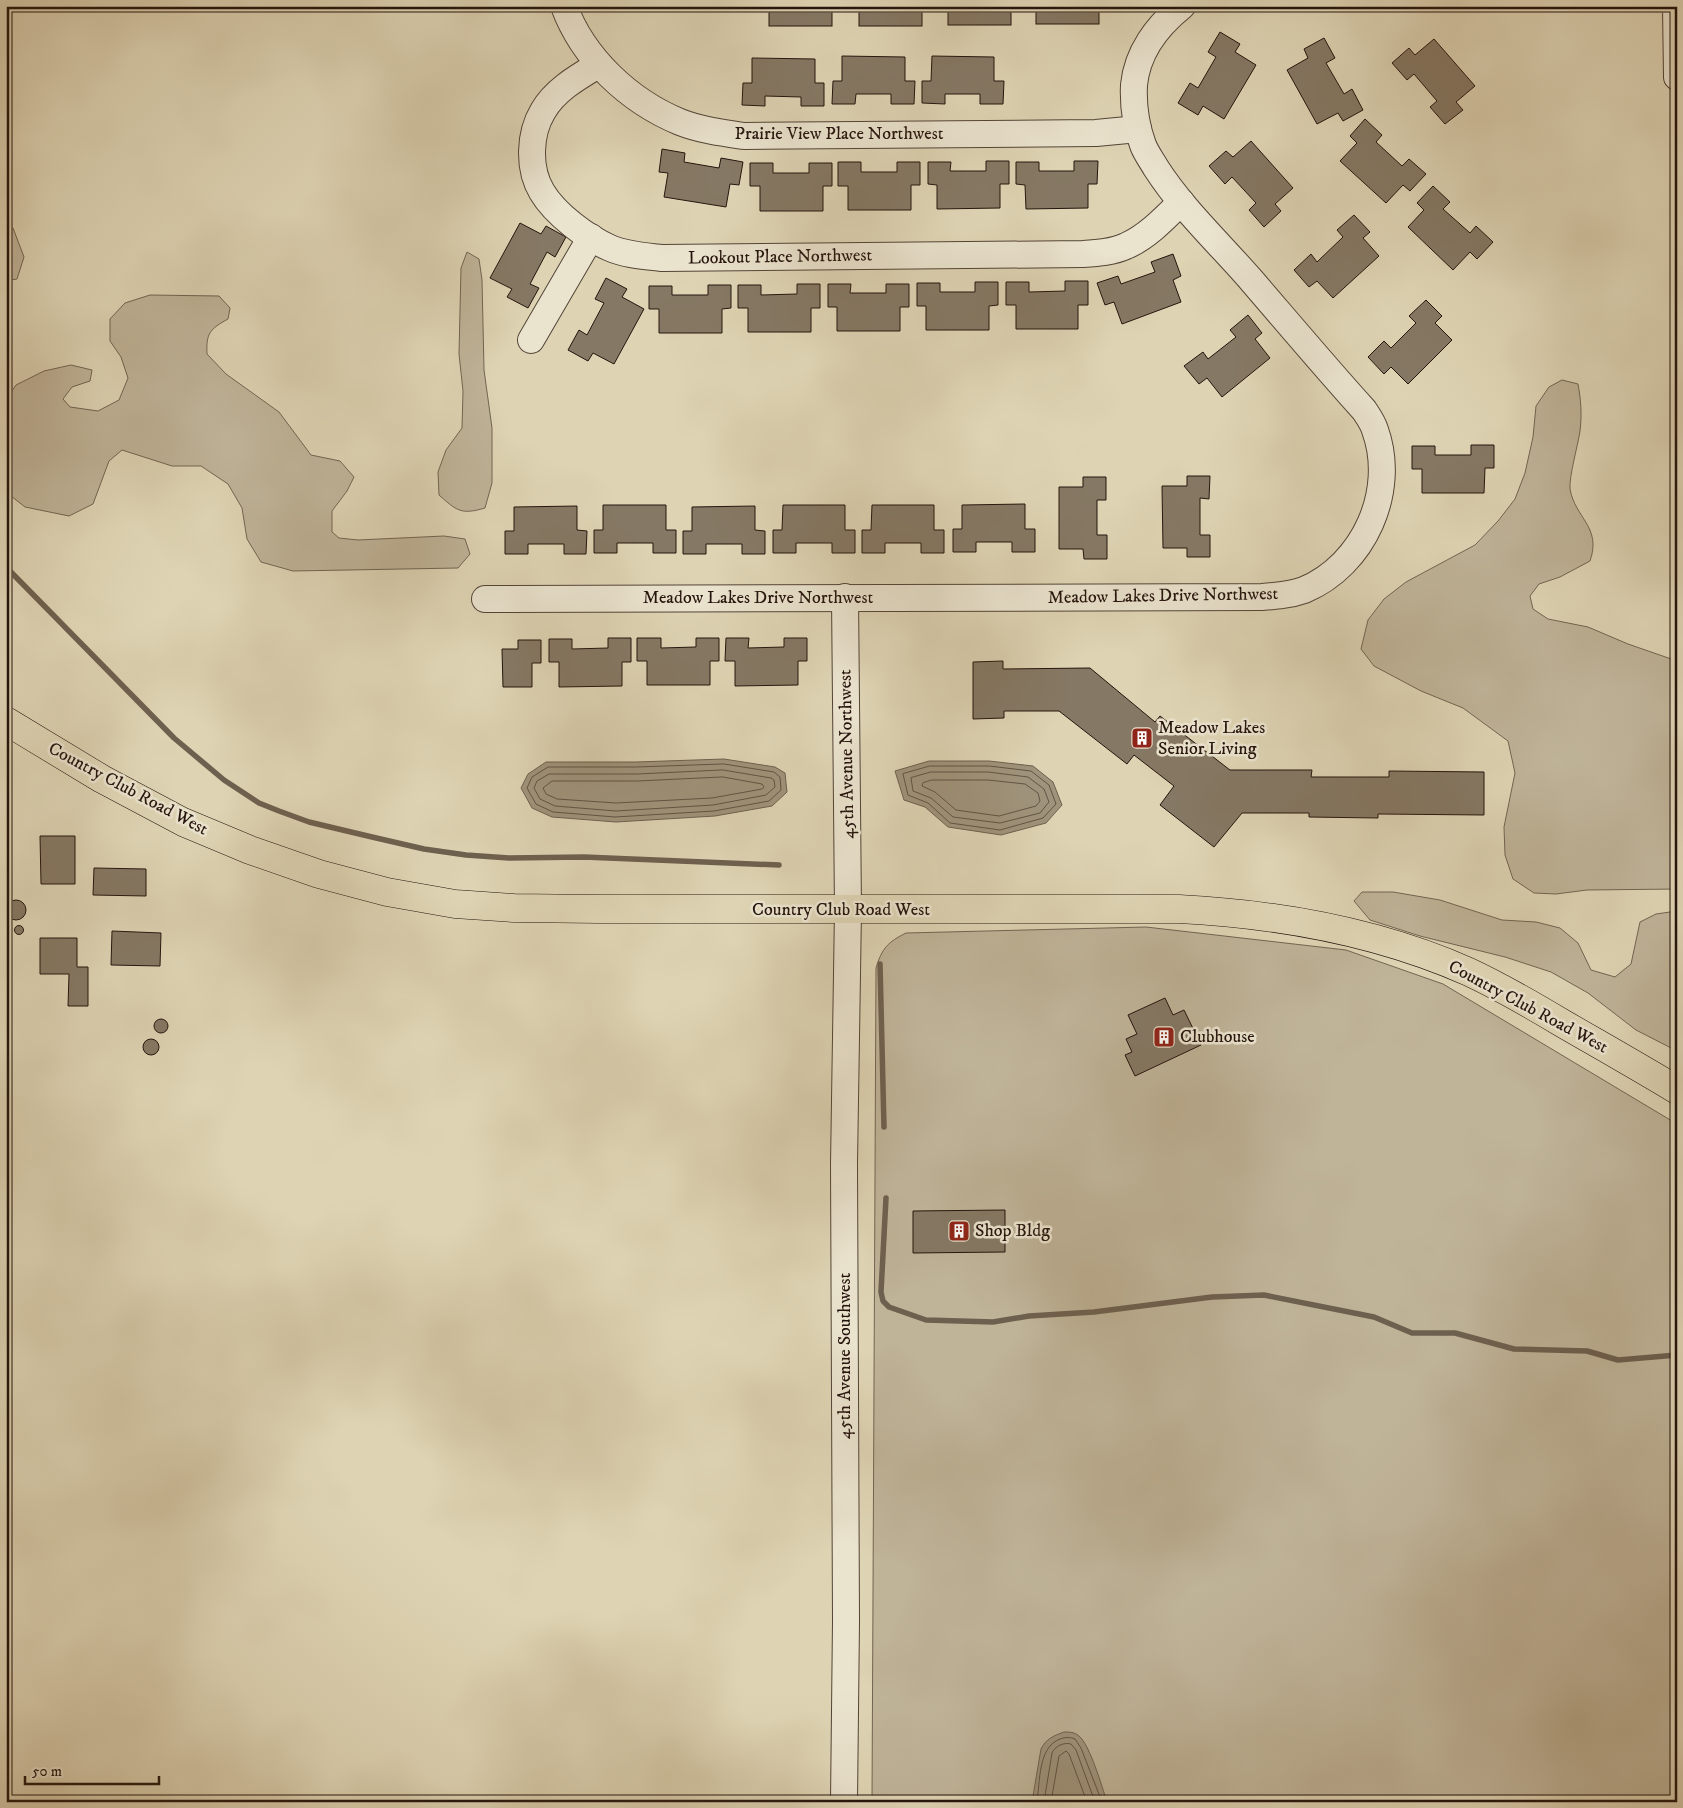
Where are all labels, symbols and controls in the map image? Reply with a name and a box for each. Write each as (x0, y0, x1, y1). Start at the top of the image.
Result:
street label: Prairie View Place Northwest (735, 123, 944, 145)
street label: Lookout Place Northwest (688, 244, 873, 270)
street label: Meadow Lakes Drive Northwest (1048, 583, 1279, 609)
street label: Meadow Lakes Drive Northwest (643, 587, 874, 609)
street label: 45th Avenue Northwest (835, 669, 859, 839)
place label: Meadow Lakes Senior Living (1158, 717, 1265, 760)
building icon: Meadow Lakes Senior Living (1130, 726, 1154, 750)
street label: Country Club Road West (44, 738, 212, 841)
street label: Country Club Road West (752, 899, 930, 921)
street label: Country Club Road West (1444, 956, 1612, 1059)
building icon: Clubhouse (1152, 1025, 1176, 1049)
place label: Clubhouse (1180, 1026, 1255, 1048)
building icon: Shop Bldg (947, 1219, 971, 1243)
place label: Shop Bldg (975, 1220, 1050, 1242)
street label: 45th Avenue Southwest (834, 1272, 856, 1439)
scale bar (25, 1753, 159, 1785)
text: 50 m (32, 1762, 62, 1781)

